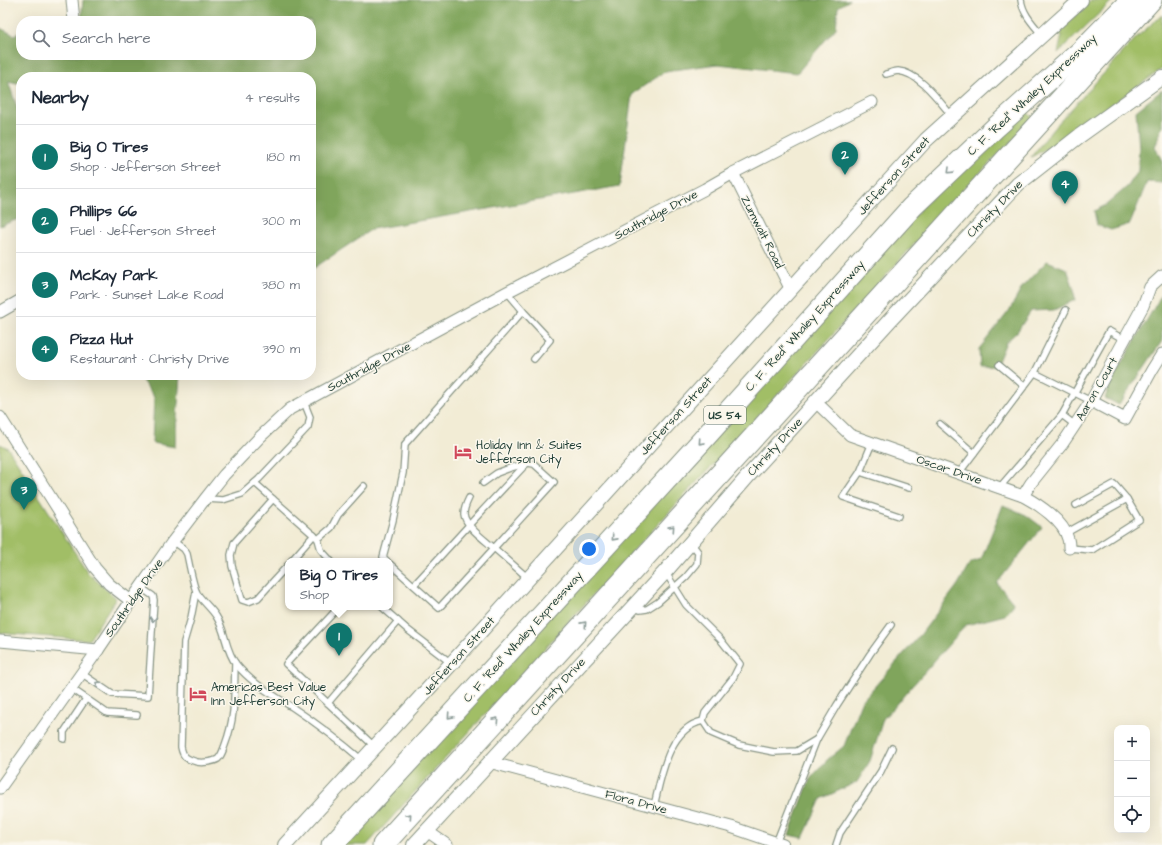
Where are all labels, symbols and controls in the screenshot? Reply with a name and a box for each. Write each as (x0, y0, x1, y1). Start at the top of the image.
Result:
search box (16, 16, 316, 60)
icon: search (30, 27, 52, 49)
text: Search here (62, 28, 151, 49)
street label: C. F. “Red” Whaley Expressway (963, 30, 1102, 160)
text: Nearby (32, 86, 89, 110)
text: 4 results (245, 89, 300, 107)
street label: Jefferson Street (854, 133, 934, 219)
text: Big O Tires (70, 137, 148, 158)
pin: 2 (832, 142, 858, 175)
text: 1 (44, 148, 46, 166)
text: 180 m (266, 148, 300, 166)
text: Shop · Jefferson Street (70, 158, 221, 176)
one-way arrow (947, 166, 955, 174)
pin: 4 (1052, 171, 1078, 204)
street label: Christy Drive (963, 176, 1028, 242)
street label: Southridge Drive (611, 186, 702, 245)
street label: Zumwalt Road (736, 193, 788, 271)
text: Phillips 66 (70, 201, 137, 222)
text: 2 (41, 212, 49, 230)
text: 300 m (262, 212, 300, 230)
text: Fuel · Jefferson Street (70, 222, 216, 240)
street label: C. F. “Red” Whaley Expressway (741, 256, 870, 396)
text: McKay Park (70, 265, 158, 286)
text: 3 (42, 276, 48, 294)
text: 380 m (261, 276, 300, 294)
text: Park · Sunset Lake Road (70, 286, 223, 304)
text: Pizza Hut (70, 329, 133, 350)
street label: Southridge Drive (324, 338, 415, 397)
text: 4 (41, 340, 49, 358)
text: 390 m (262, 340, 300, 358)
text: Restaurant · Christy Drive (70, 350, 229, 368)
street label: Aaron Court (1072, 354, 1122, 424)
street label: Jefferson Street (636, 373, 716, 459)
road number: US 54 (704, 406, 746, 424)
street label: Christy Drive (744, 414, 808, 481)
place label: Holiday Inn & Suites Jefferson City (476, 437, 582, 469)
one-way arrow (699, 437, 706, 444)
hotel icon: Holiday Inn & Suites Jefferson City (453, 442, 473, 462)
street label: Oscar Drive (914, 451, 984, 489)
pin: 3 (11, 477, 37, 510)
one-way arrow (667, 525, 674, 532)
one-way arrow (611, 533, 618, 541)
your location (579, 539, 599, 559)
street label: Southridge Drive (101, 555, 169, 641)
popup (285, 558, 393, 610)
text: Big O Tires (300, 565, 378, 586)
street label: C. F. “Red” Whaley Expressway (459, 567, 588, 707)
text: Shop (300, 586, 329, 604)
street label: Jefferson Street (419, 613, 499, 699)
one-way arrow (148, 616, 157, 622)
one-way arrow (579, 621, 587, 629)
pin: 1 (326, 623, 352, 656)
street label: Christy Drive (527, 654, 591, 721)
place label: Americas Best Value Inn Jefferson City (211, 679, 327, 711)
one-way arrow (95, 681, 102, 689)
hotel icon: Americas Best Value Inn Jefferson City (188, 684, 208, 704)
one-way arrow (448, 712, 455, 719)
one-way arrow (492, 717, 499, 725)
map controls (1114, 725, 1150, 833)
button: + (1114, 725, 1150, 761)
button: − (1114, 761, 1150, 797)
street label: Flora Drive (603, 786, 669, 819)
button: locate (1114, 797, 1150, 833)
one-way arrow (404, 813, 412, 821)

